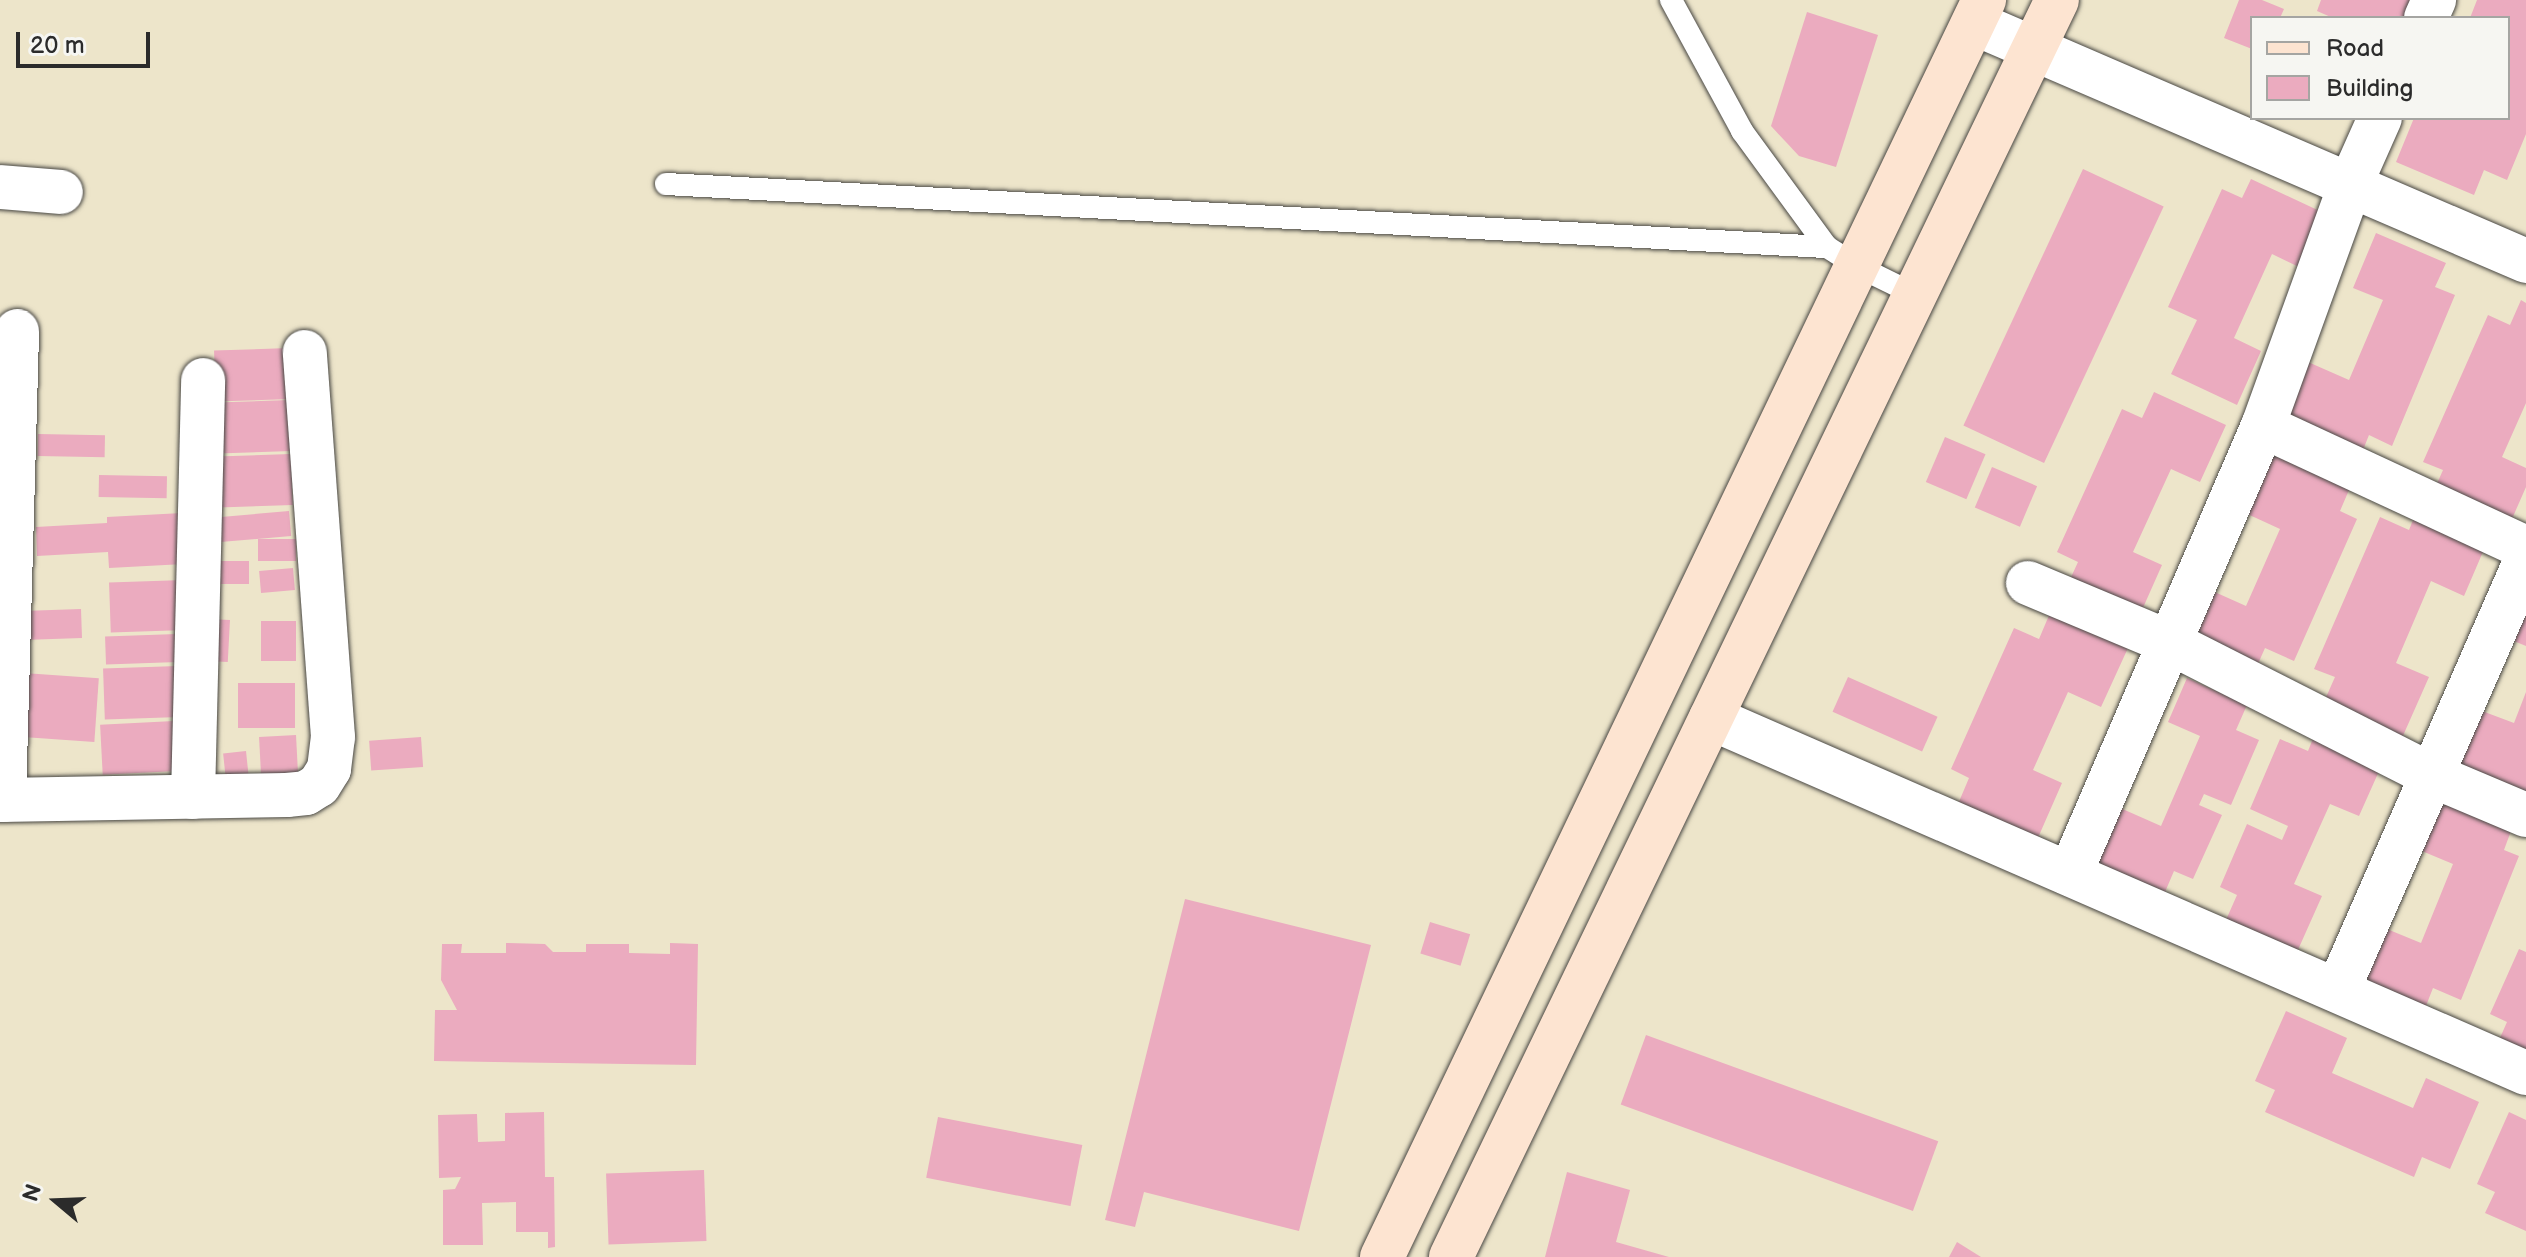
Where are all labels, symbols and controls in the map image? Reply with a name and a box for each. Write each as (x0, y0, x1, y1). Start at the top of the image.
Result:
scale bar (20, 16, 154, 66)
legend (2250, 16, 2510, 120)
text: 20 m (30, 31, 85, 60)
text: Road (2326, 34, 2384, 63)
text: Building (2326, 74, 2413, 103)
north arrow (16, 1161, 96, 1241)
text: N (17, 1181, 48, 1205)

